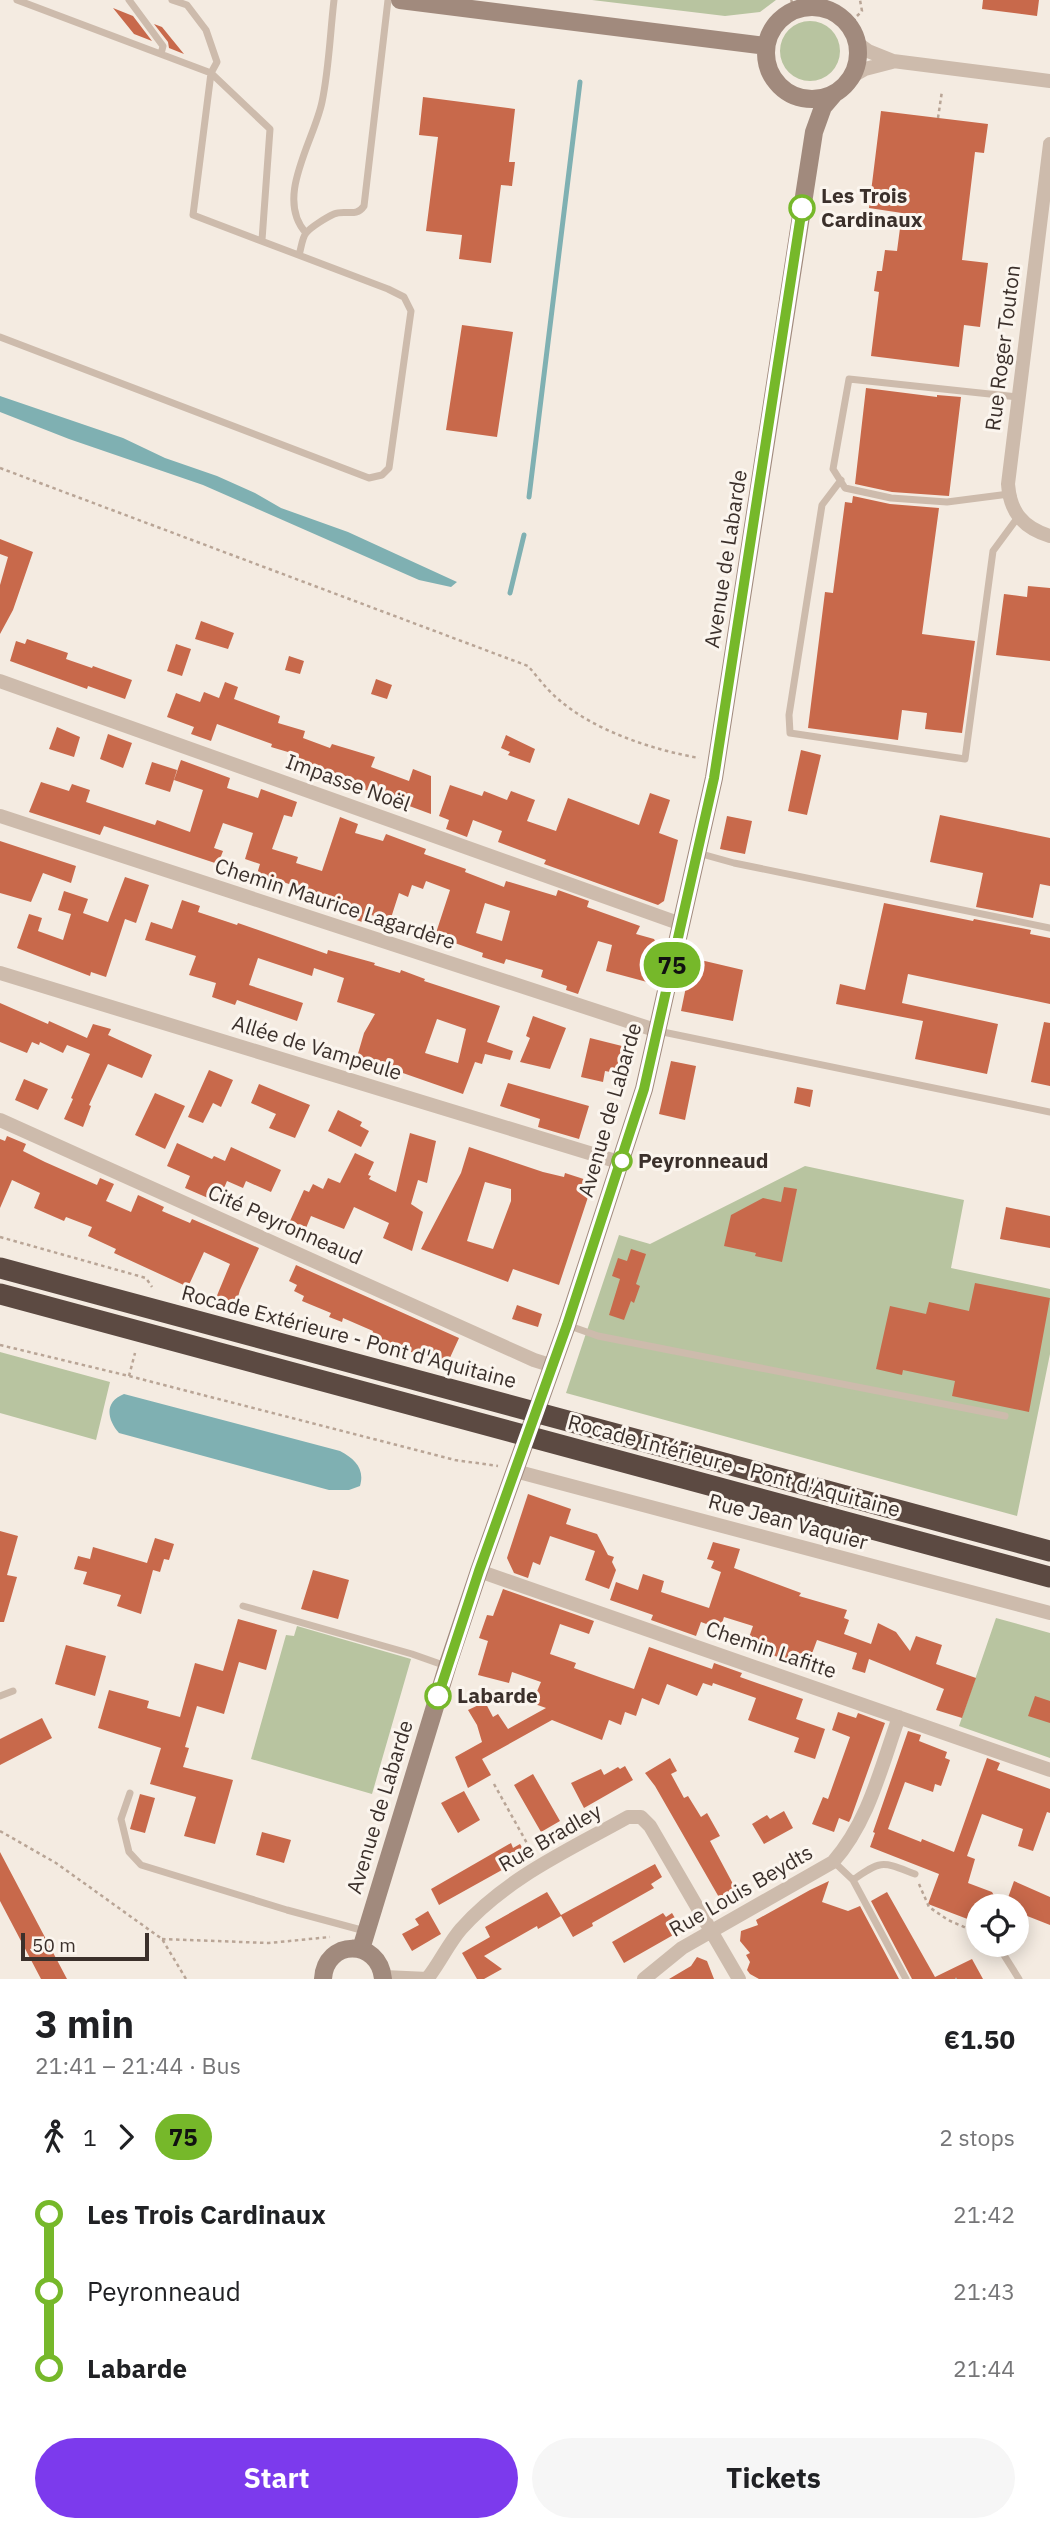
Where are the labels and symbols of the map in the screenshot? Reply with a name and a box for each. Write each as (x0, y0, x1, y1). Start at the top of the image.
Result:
place label: Les Trois Cardinaux (821, 181, 923, 233)
marker: Les Trois Cardinaux (789, 195, 815, 221)
street label: Rue Roger Touton (978, 263, 1026, 433)
street label: Avenue de Labarde (697, 468, 753, 650)
street label: Impasse Noël (282, 747, 415, 818)
street label: Chemin Maurice Lagardère (211, 851, 459, 955)
line badge: 75 (640, 942, 704, 988)
street label: Allée de Vampeule (229, 1008, 406, 1086)
street label: Avenue de Labarde (571, 1019, 647, 1200)
place label: Peyronneaud (638, 1146, 769, 1174)
marker: Peyronneaud (612, 1151, 632, 1171)
street label: Cité Peyronneaud (204, 1177, 367, 1271)
street label: Rocade Extérieure - Pont d'Aquitaine (179, 1278, 520, 1394)
street label: Rocade Intérieure - Pont d'Aquitaine (565, 1407, 904, 1523)
street label: Rue Jean Vaquier (705, 1486, 871, 1556)
street label: Chemin Lafitte (702, 1614, 840, 1685)
place label: Labarde (457, 1681, 538, 1709)
marker: Labarde (425, 1683, 451, 1709)
street label: Avenue de Labarde (339, 1716, 419, 1897)
street label: Rue Bradley (493, 1796, 606, 1878)
street label: Rue Louis Beydts (664, 1838, 817, 1943)
scale bar (21, 1930, 149, 1962)

